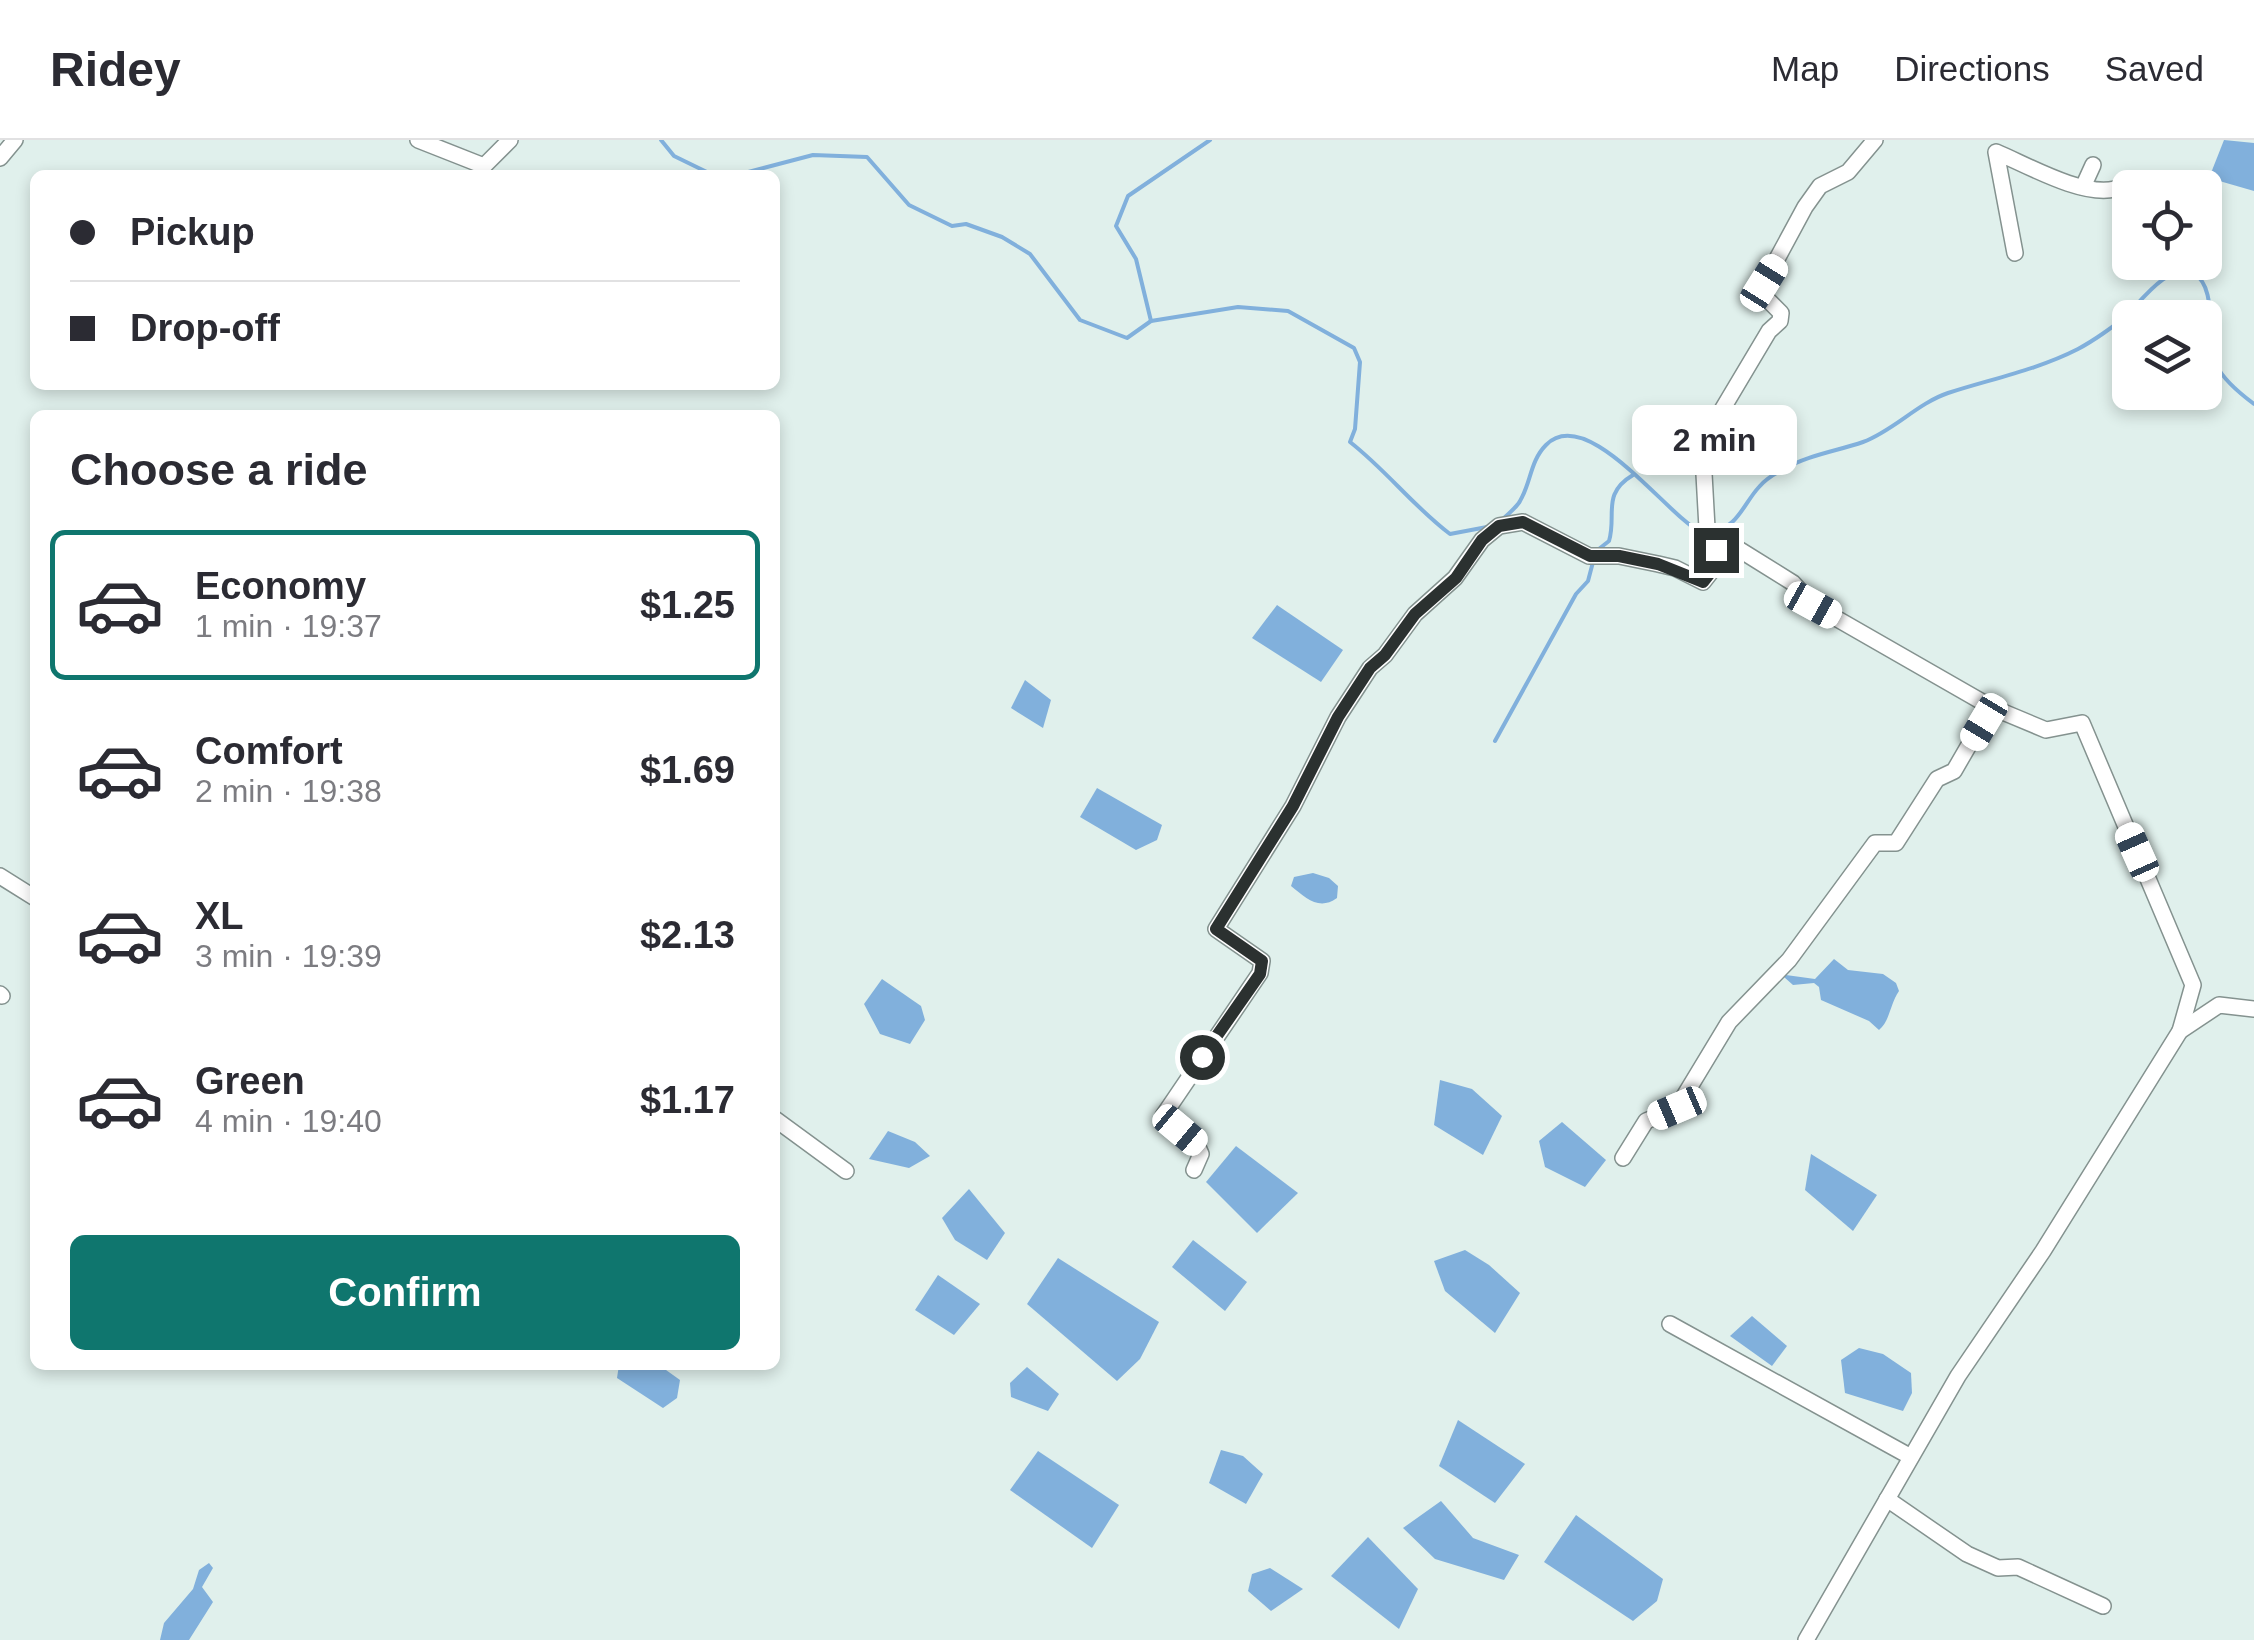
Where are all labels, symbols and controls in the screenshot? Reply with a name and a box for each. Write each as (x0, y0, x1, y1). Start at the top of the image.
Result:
text: Ridey (50, 43, 181, 96)
text: Map (1771, 49, 1839, 88)
text: Directions (1894, 49, 2050, 88)
text: Saved (2105, 49, 2204, 88)
map controls (2112, 170, 2222, 410)
button: locate (2112, 170, 2222, 280)
text: Pickup (130, 211, 255, 253)
car (1735, 250, 1793, 316)
button: layers (2112, 300, 2222, 410)
text: Drop-off (130, 307, 280, 349)
callout: 2 min (1634, 405, 1798, 475)
text: 2 min (1673, 422, 1756, 458)
text: Choose a ride (70, 444, 368, 495)
route end (1694, 528, 1739, 573)
icon: car (75, 560, 165, 650)
text: Economy (195, 565, 366, 607)
car (1779, 577, 1847, 633)
text: $1.25 (640, 584, 735, 626)
text: 1 min · 19:37 (195, 608, 382, 644)
car (1956, 689, 2012, 755)
icon: car (75, 725, 165, 815)
text: Comfort (195, 730, 343, 772)
text: $1.69 (640, 749, 735, 791)
text: 2 min · 19:38 (195, 773, 382, 809)
car (2111, 818, 2163, 886)
icon: car (75, 890, 165, 980)
text: XL (195, 895, 244, 937)
text: $2.13 (640, 914, 735, 956)
text: 3 min · 19:39 (195, 938, 382, 974)
route start (1180, 1035, 1225, 1080)
icon: car (75, 1055, 165, 1145)
text: Green (195, 1060, 305, 1102)
text: $1.17 (640, 1079, 735, 1121)
car (1644, 1082, 1710, 1134)
car (1147, 1099, 1213, 1161)
text: 4 min · 19:40 (195, 1103, 382, 1139)
button: Confirm (70, 1235, 740, 1350)

